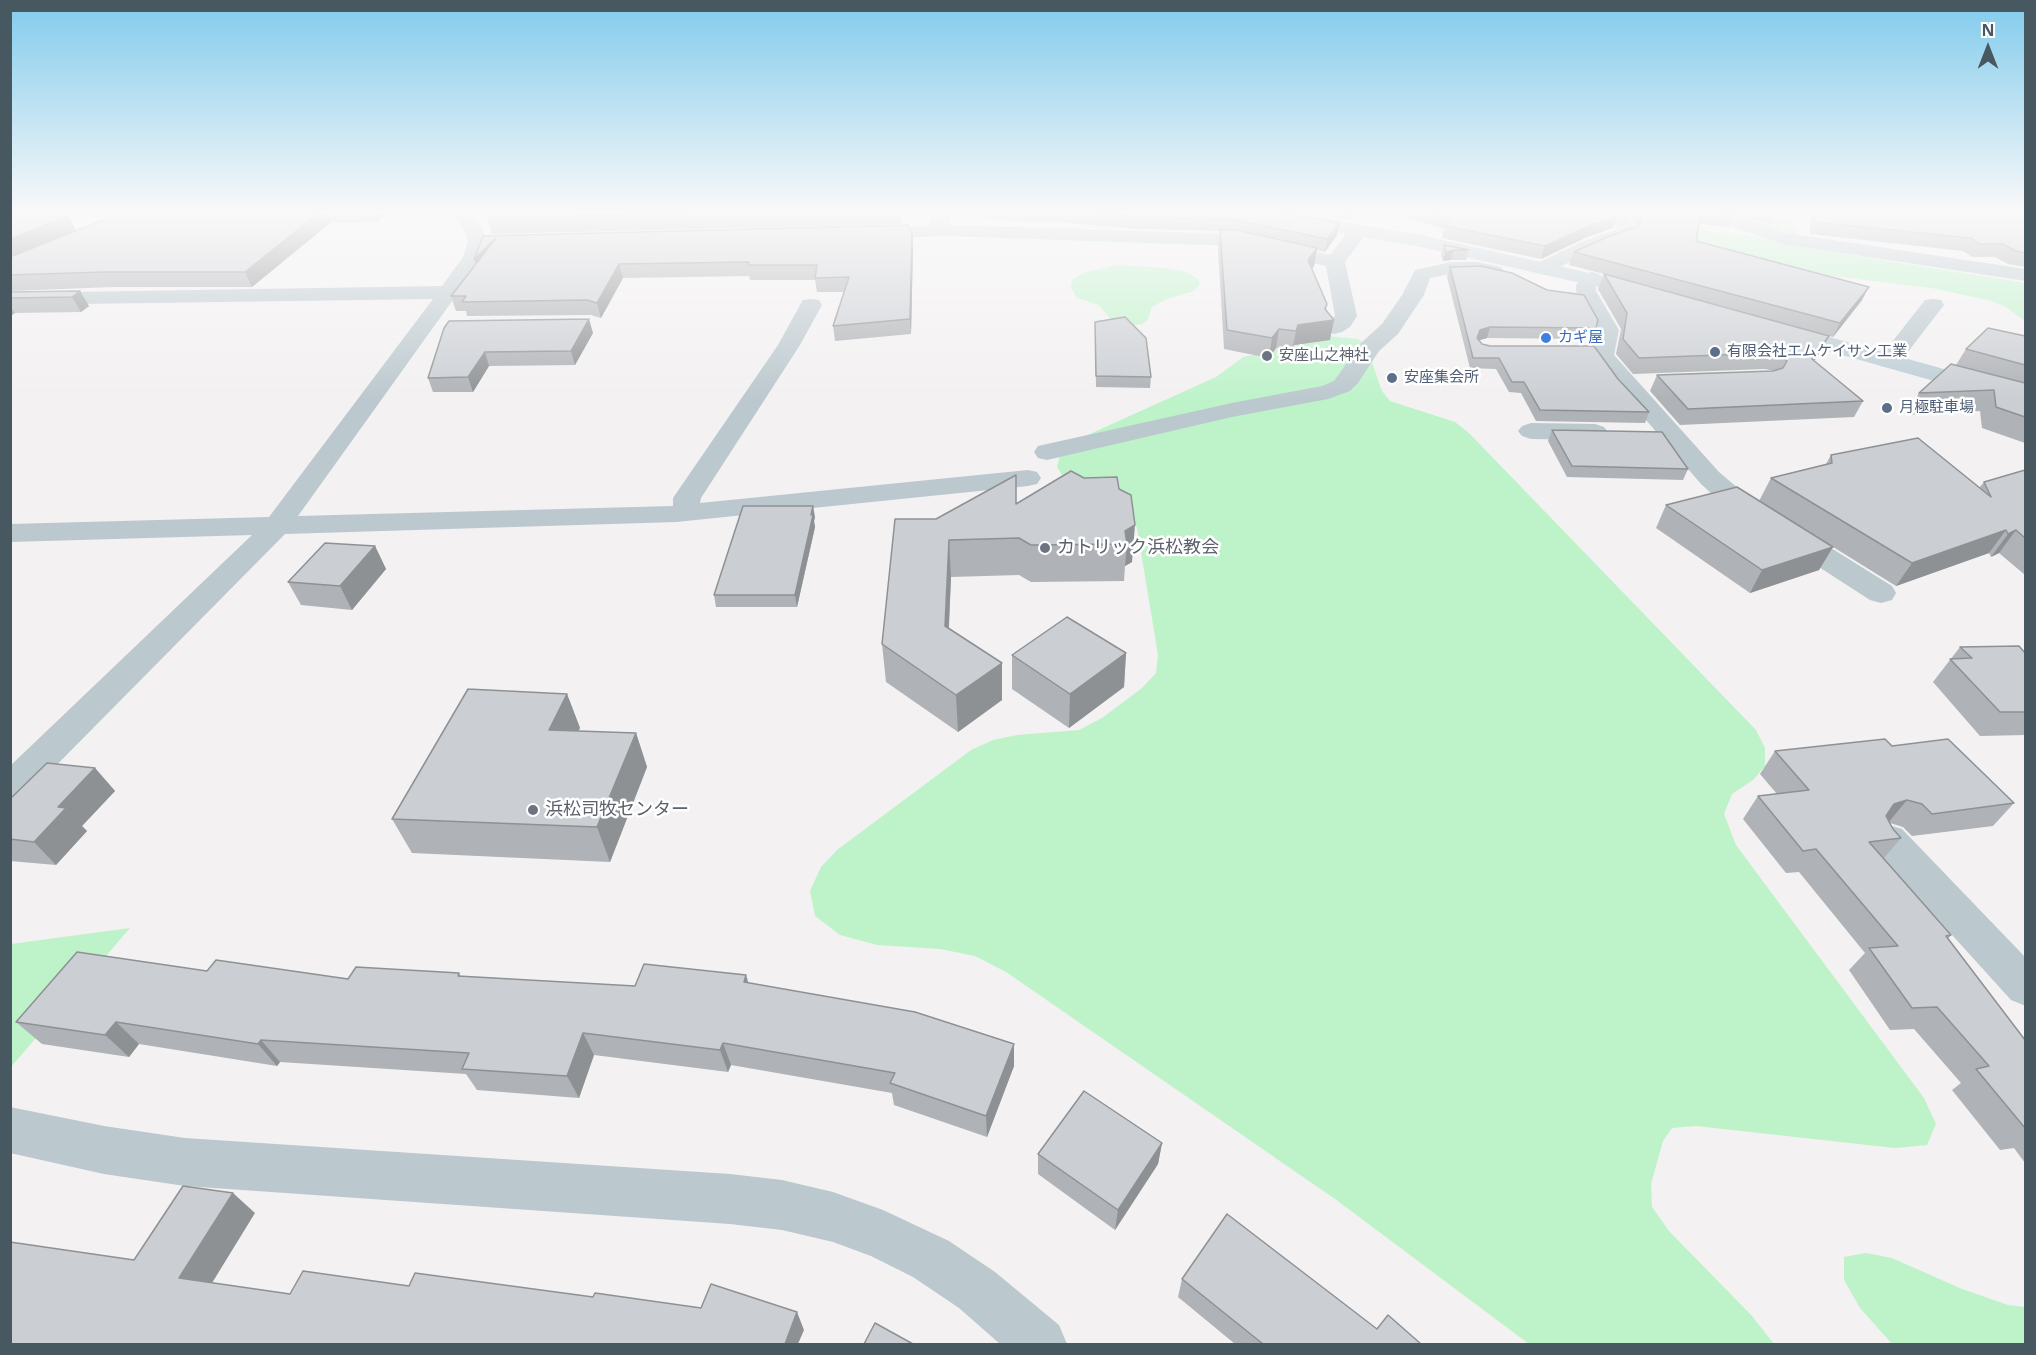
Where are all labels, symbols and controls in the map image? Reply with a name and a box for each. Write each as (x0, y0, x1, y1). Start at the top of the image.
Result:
north arrow (1958, 18, 2018, 78)
text: N (1981, 19, 1995, 41)
place label: カギ屋 (1558, 329, 1603, 347)
marker: カギ屋 (1539, 331, 1553, 345)
place label: 有限会社エムケイサン工業 (1727, 343, 1907, 361)
marker: 有限会社エムケイサン工業 (1708, 345, 1722, 359)
place label: 安座山之神社 (1279, 347, 1369, 365)
marker: 安座山之神社 (1260, 349, 1274, 363)
place label: 安座集会所 (1404, 369, 1479, 387)
marker: 安座集会所 (1385, 371, 1399, 385)
place label: 月極駐車場 (1899, 399, 1974, 417)
marker: 月極駐車場 (1880, 401, 1894, 415)
place label: カトリック浜松教会 (1057, 537, 1219, 559)
marker: カトリック浜松教会 (1038, 541, 1052, 555)
place label: 浜松司牧センター (545, 799, 689, 821)
marker: 浜松司牧センター (526, 803, 540, 817)

